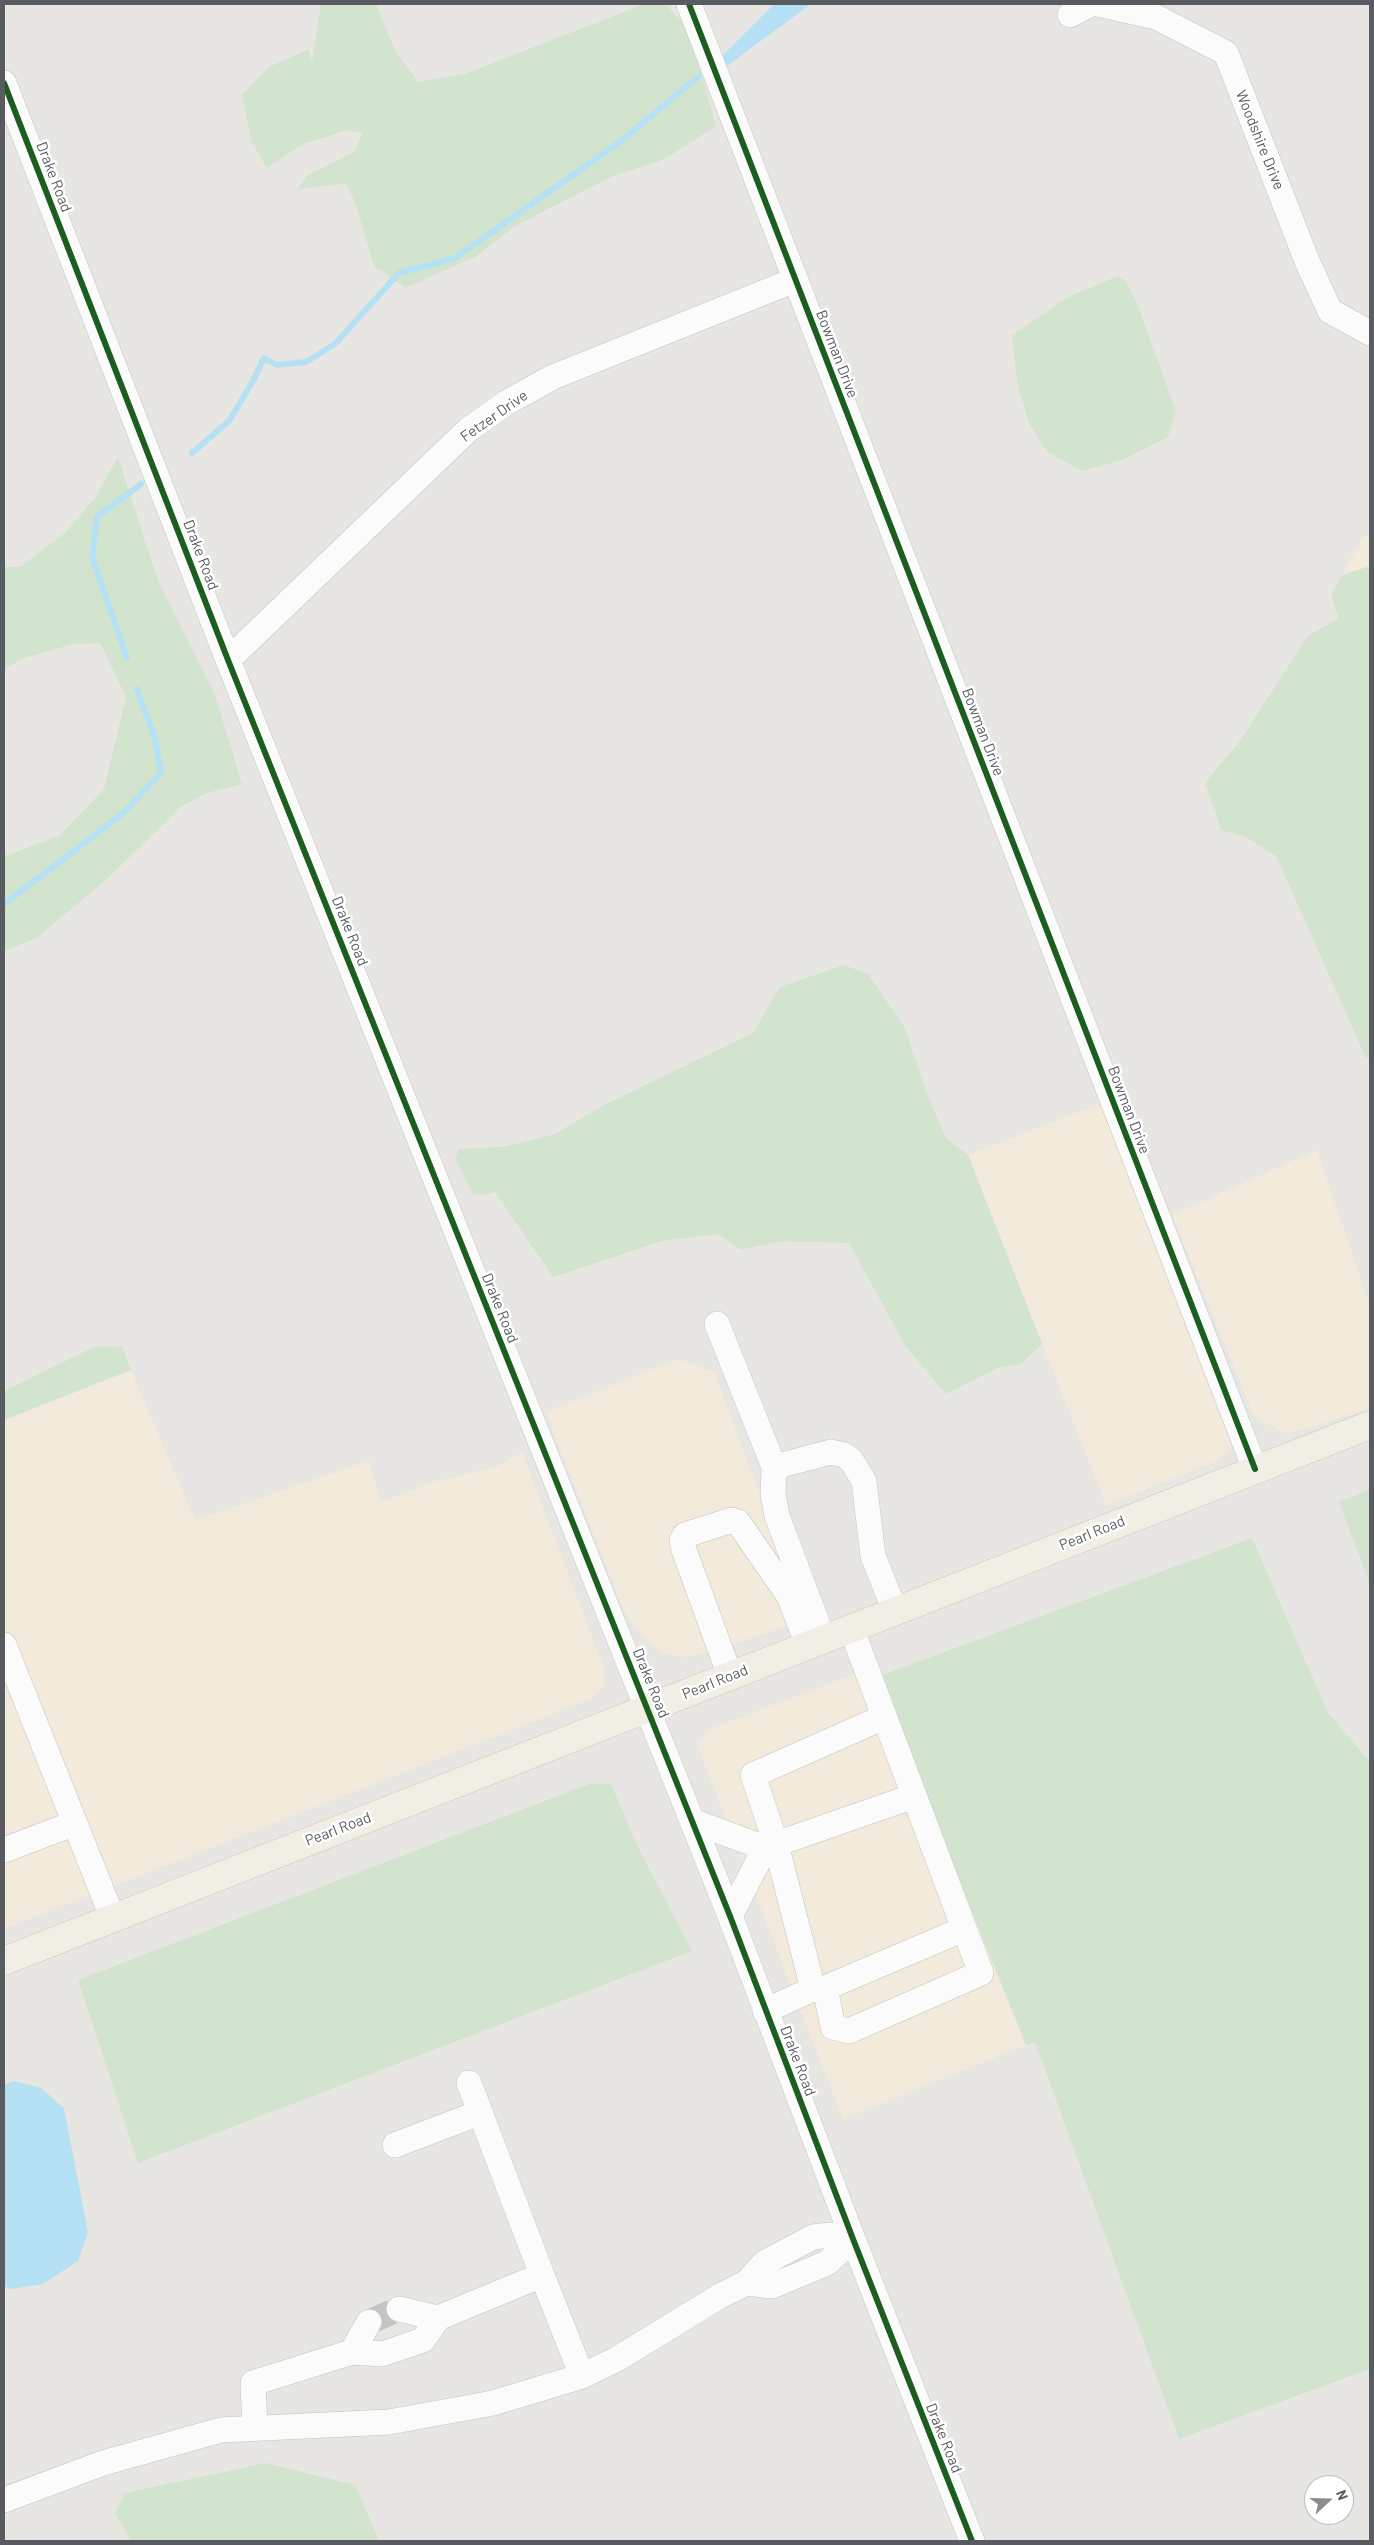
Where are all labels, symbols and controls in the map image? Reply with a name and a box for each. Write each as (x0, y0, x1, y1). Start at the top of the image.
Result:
street label: Woodshire Drive (1232, 88, 1288, 192)
street label: Drake Road (32, 139, 76, 215)
street label: Bowman Drive (812, 308, 862, 400)
street label: Fetzer Drive (457, 386, 531, 446)
street label: Drake Road (179, 517, 223, 593)
street label: Bowman Drive (958, 686, 1008, 778)
street label: Drake Road (328, 893, 372, 969)
street label: Bowman Drive (1104, 1064, 1154, 1156)
street label: Drake Road (478, 1270, 522, 1346)
street label: Pearl Road (1057, 1512, 1127, 1554)
street label: Drake Road (629, 1645, 673, 1721)
street label: Pearl Road (680, 1661, 750, 1703)
street label: Pearl Road (302, 1808, 374, 1850)
street label: Drake Road (776, 2023, 820, 2099)
street label: Drake Road (922, 2400, 966, 2476)
north arrow (1304, 2475, 1354, 2525)
text: N (1333, 2487, 1352, 2502)

